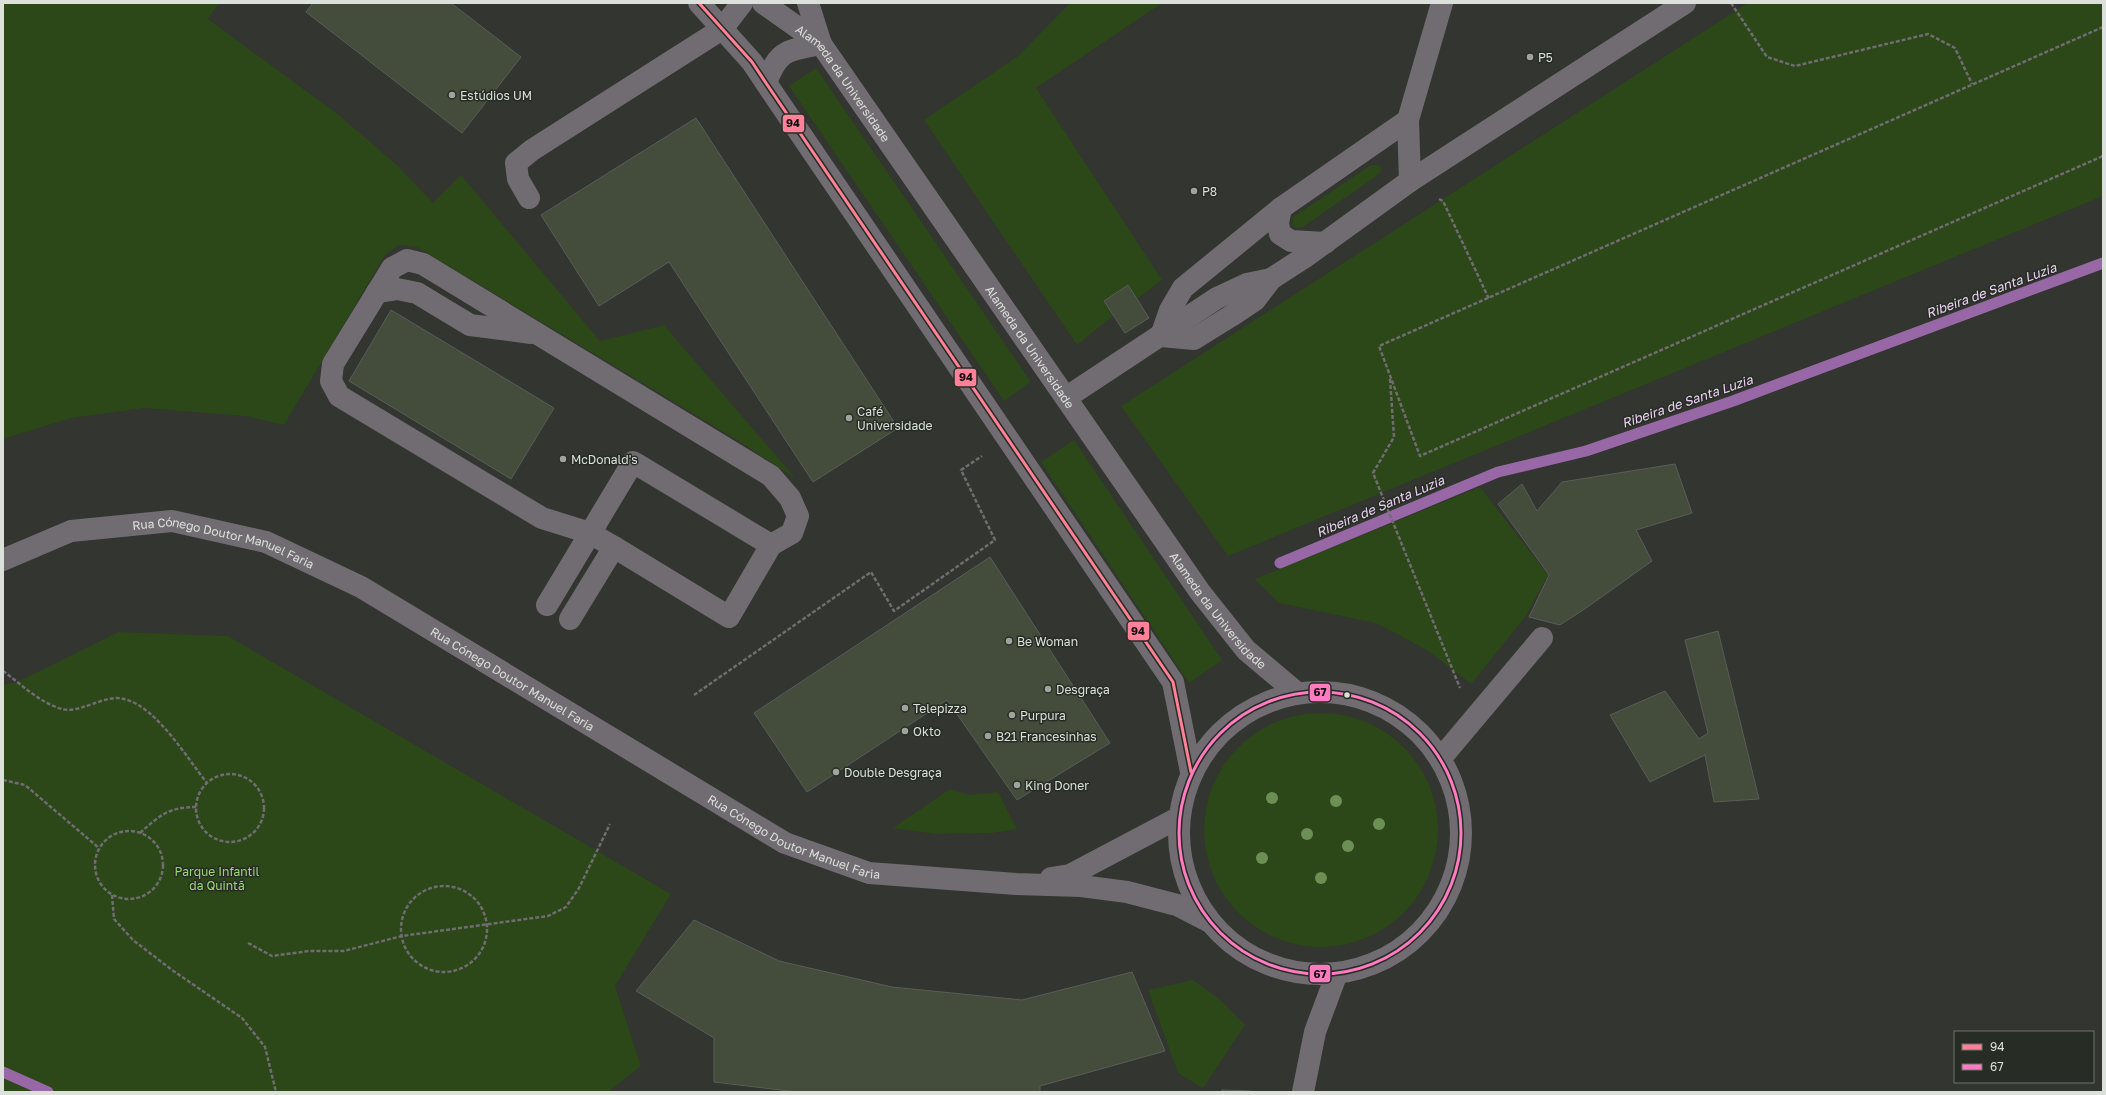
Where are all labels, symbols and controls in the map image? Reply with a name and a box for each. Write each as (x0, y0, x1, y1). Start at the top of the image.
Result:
street label: Alameda da Universidade (793, 21, 894, 145)
place label: P5 (1538, 50, 1553, 65)
marker: P5 (1525, 52, 1535, 62)
place label: Estúdios UM (460, 88, 532, 103)
marker: Estúdios UM (447, 90, 457, 100)
line badge: 94 (782, 114, 805, 133)
text: 94 (786, 116, 800, 129)
place label: P8 (1202, 184, 1217, 199)
marker: P8 (1189, 186, 1199, 196)
water label: Ribeira de Santa Luzia (1924, 259, 2059, 321)
street label: Alameda da Universidade (983, 282, 1078, 411)
line badge: 94 (954, 368, 977, 387)
text: 94 (959, 370, 973, 383)
water label: Ribeira de Santa Luzia (1619, 371, 1755, 431)
place label: Café Universidade (857, 404, 933, 433)
marker: Café Universidade (844, 413, 854, 423)
place label: McDonald's (571, 452, 638, 467)
marker: McDonald's (558, 454, 568, 464)
water label: Ribeira de Santa Luzia (1314, 472, 1447, 540)
street label: Rua Cónego Doutor Manuel Faria (132, 513, 317, 571)
street label: Alameda da Universidade (1167, 549, 1270, 672)
line badge: 94 (1127, 621, 1150, 641)
street label: Rua Cónego Doutor Manuel Faria (428, 623, 597, 734)
text: 94 (1131, 624, 1145, 637)
place label: Be Woman (1017, 634, 1078, 649)
marker: Be Woman (1004, 636, 1014, 646)
place label: Desgraça (1056, 682, 1110, 697)
line badge: 67 (1309, 683, 1331, 702)
marker: Desgraça (1043, 684, 1053, 694)
text: 67 (1314, 685, 1326, 698)
unlabelled marker (1342, 690, 1352, 700)
place label: Telepizza (913, 701, 967, 716)
marker: Telepizza (900, 703, 910, 713)
place label: Purpura (1020, 708, 1066, 723)
marker: Purpura (1007, 710, 1017, 720)
place label: Okto (913, 724, 941, 739)
marker: Okto (900, 726, 910, 736)
place label: B21 Francesinhas (996, 729, 1097, 744)
marker: B21 Francesinhas (983, 731, 993, 741)
place label: Double Desgraça (844, 765, 942, 780)
marker: Double Desgraça (831, 767, 841, 777)
place label: King Doner (1025, 778, 1089, 793)
marker: King Doner (1012, 780, 1022, 790)
street label: Rua Cónego Doutor Manuel Faria (705, 791, 881, 881)
park label: Parque Infantil da Quintã (175, 864, 260, 893)
line badge: 67 (1309, 964, 1331, 983)
text: 67 (1314, 967, 1326, 980)
legend (1954, 1031, 2094, 1083)
text: 94 (1990, 1039, 2005, 1054)
text: 67 (1990, 1059, 2004, 1074)

